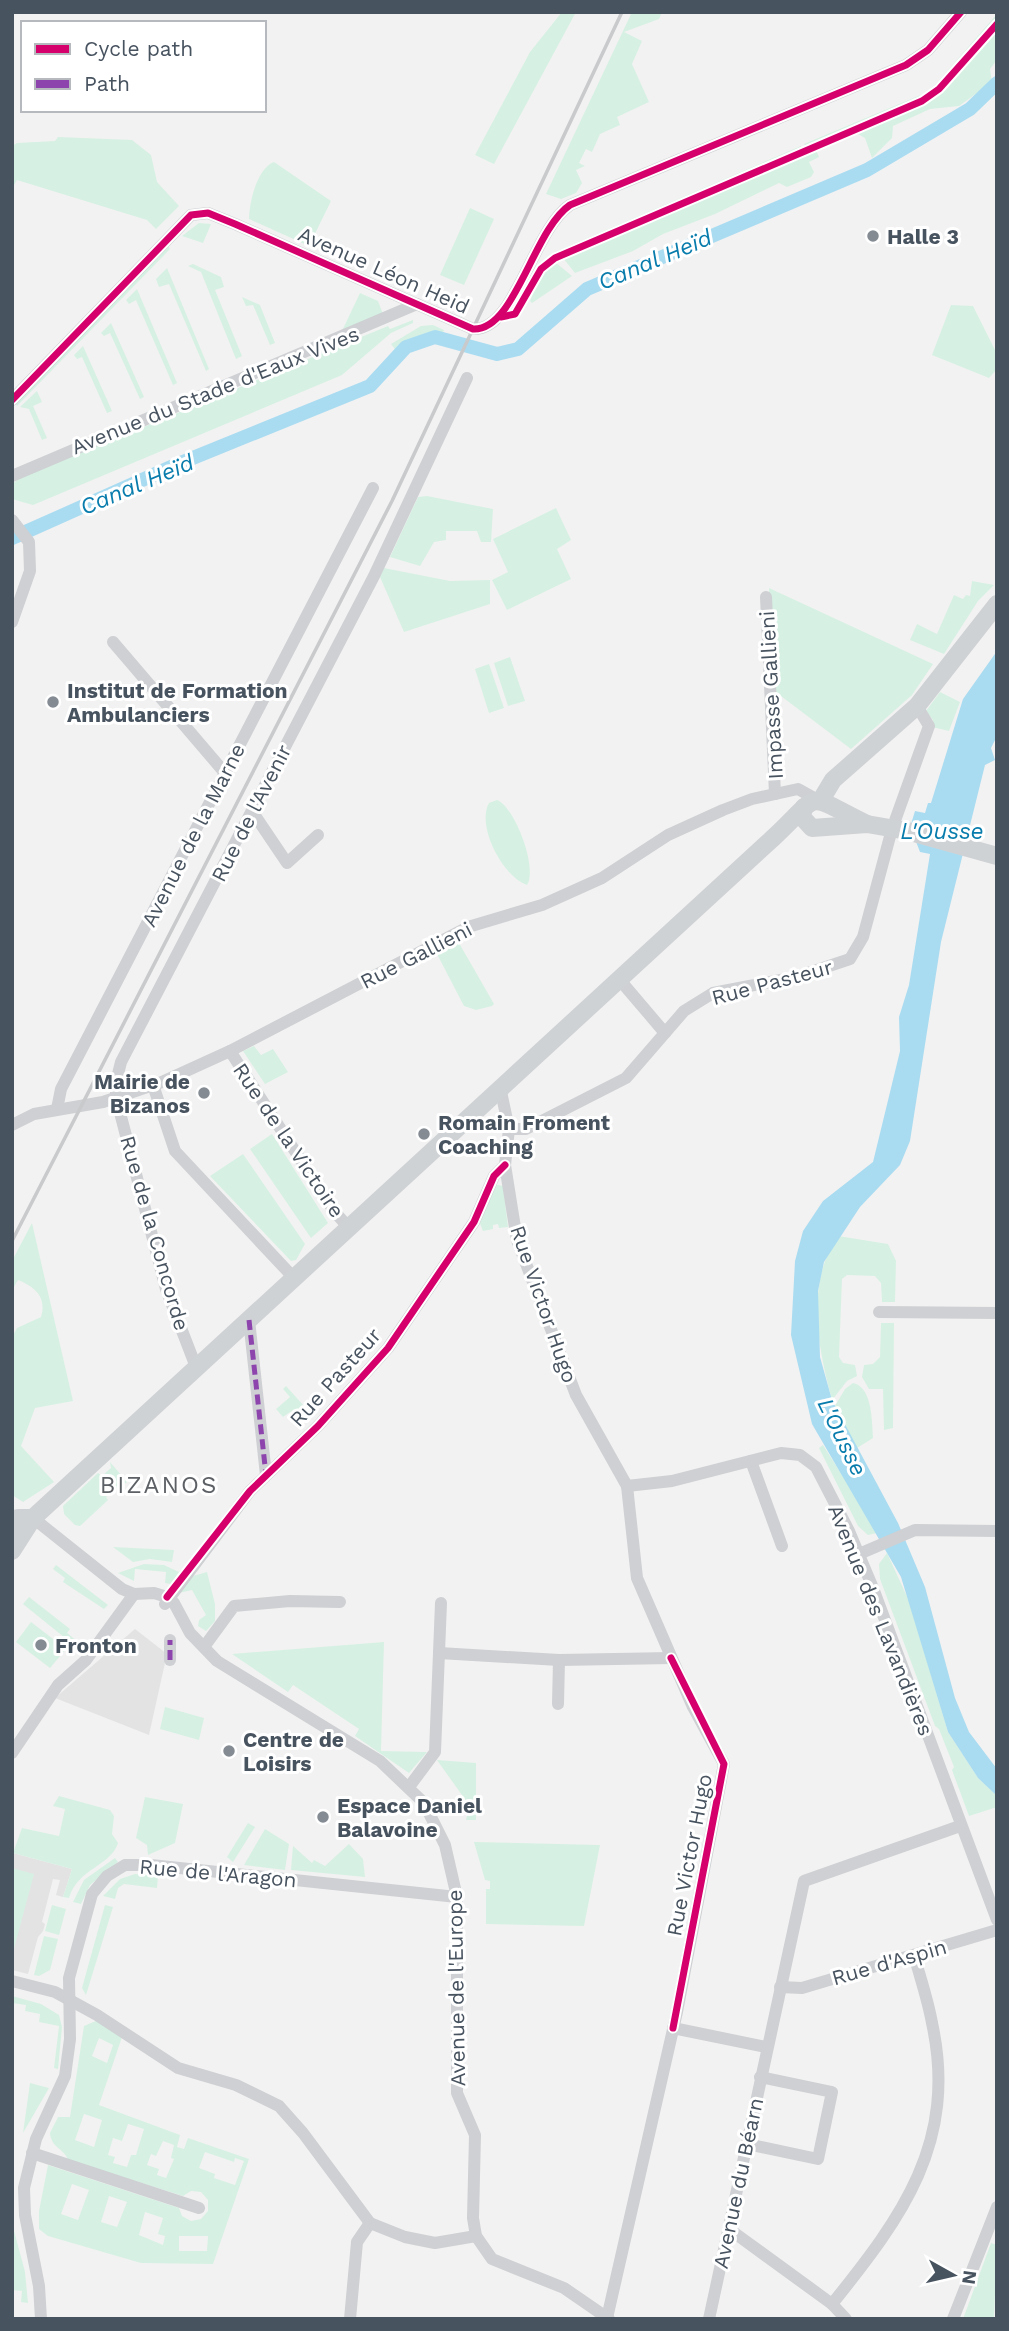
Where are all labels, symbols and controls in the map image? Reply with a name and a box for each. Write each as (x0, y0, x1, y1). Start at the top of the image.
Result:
legend (21, 21, 266, 112)
text: Cycle path (84, 36, 193, 61)
text: Path (84, 71, 130, 96)
street label: Avenue Léon Heid (295, 221, 473, 319)
water label: Canal Heïd (594, 224, 717, 296)
place label: Halle 3 (887, 224, 959, 249)
marker: Halle 3 (865, 228, 881, 244)
street label: Avenue du Stade d'Eaux Vives (67, 321, 363, 459)
water label: Canal Heïd (76, 449, 199, 521)
street label: Impasse Gallieni (754, 610, 788, 780)
place label: Institut de Formation Ambulanciers (67, 678, 288, 727)
marker: Institut de Formation Ambulanciers (45, 694, 61, 710)
street label: Avenue de la Marne (136, 739, 250, 931)
street label: Rue de l'Avenir (206, 740, 296, 886)
water label: L'Ousse (900, 818, 984, 845)
street label: Rue Gallieni (356, 916, 476, 994)
street label: Rue Pasteur (709, 954, 836, 1010)
street label: Rue de la Victoire (228, 1058, 350, 1222)
place label: Mairie de Bizanos (94, 1069, 190, 1118)
marker: Mairie de Bizanos (196, 1085, 212, 1101)
place label: Romain Froment Coaching (438, 1110, 610, 1159)
marker: Romain Froment Coaching (416, 1126, 432, 1142)
street label: Rue de la Concorde (115, 1133, 195, 1333)
street label: Rue Victor Hugo (505, 1222, 583, 1386)
street label: Rue Pasteur (284, 1322, 386, 1432)
water label: L'Ousse (812, 1394, 872, 1480)
district label: BIZANOS (100, 1471, 218, 1499)
street label: Avenue des Lavandières (823, 1501, 939, 1739)
place label: Fronton (55, 1633, 137, 1658)
marker: Fronton (33, 1637, 49, 1653)
place label: Centre de Loisirs (243, 1727, 344, 1776)
marker: Centre de Loisirs (221, 1743, 237, 1759)
street label: Rue Victor Hugo (661, 1772, 717, 1938)
place label: Espace Daniel Balavoine (337, 1793, 482, 1842)
marker: Espace Daniel Balavoine (315, 1809, 331, 1825)
street label: Rue de l'Aragon (138, 1854, 298, 1892)
street label: Avenue de l'Europe (442, 1889, 470, 2087)
street label: Rue d'Aspin (829, 1934, 949, 1990)
street label: Avenue du Béarn (708, 2095, 768, 2271)
north arrow (918, 2240, 988, 2310)
text: N (957, 2269, 982, 2286)

